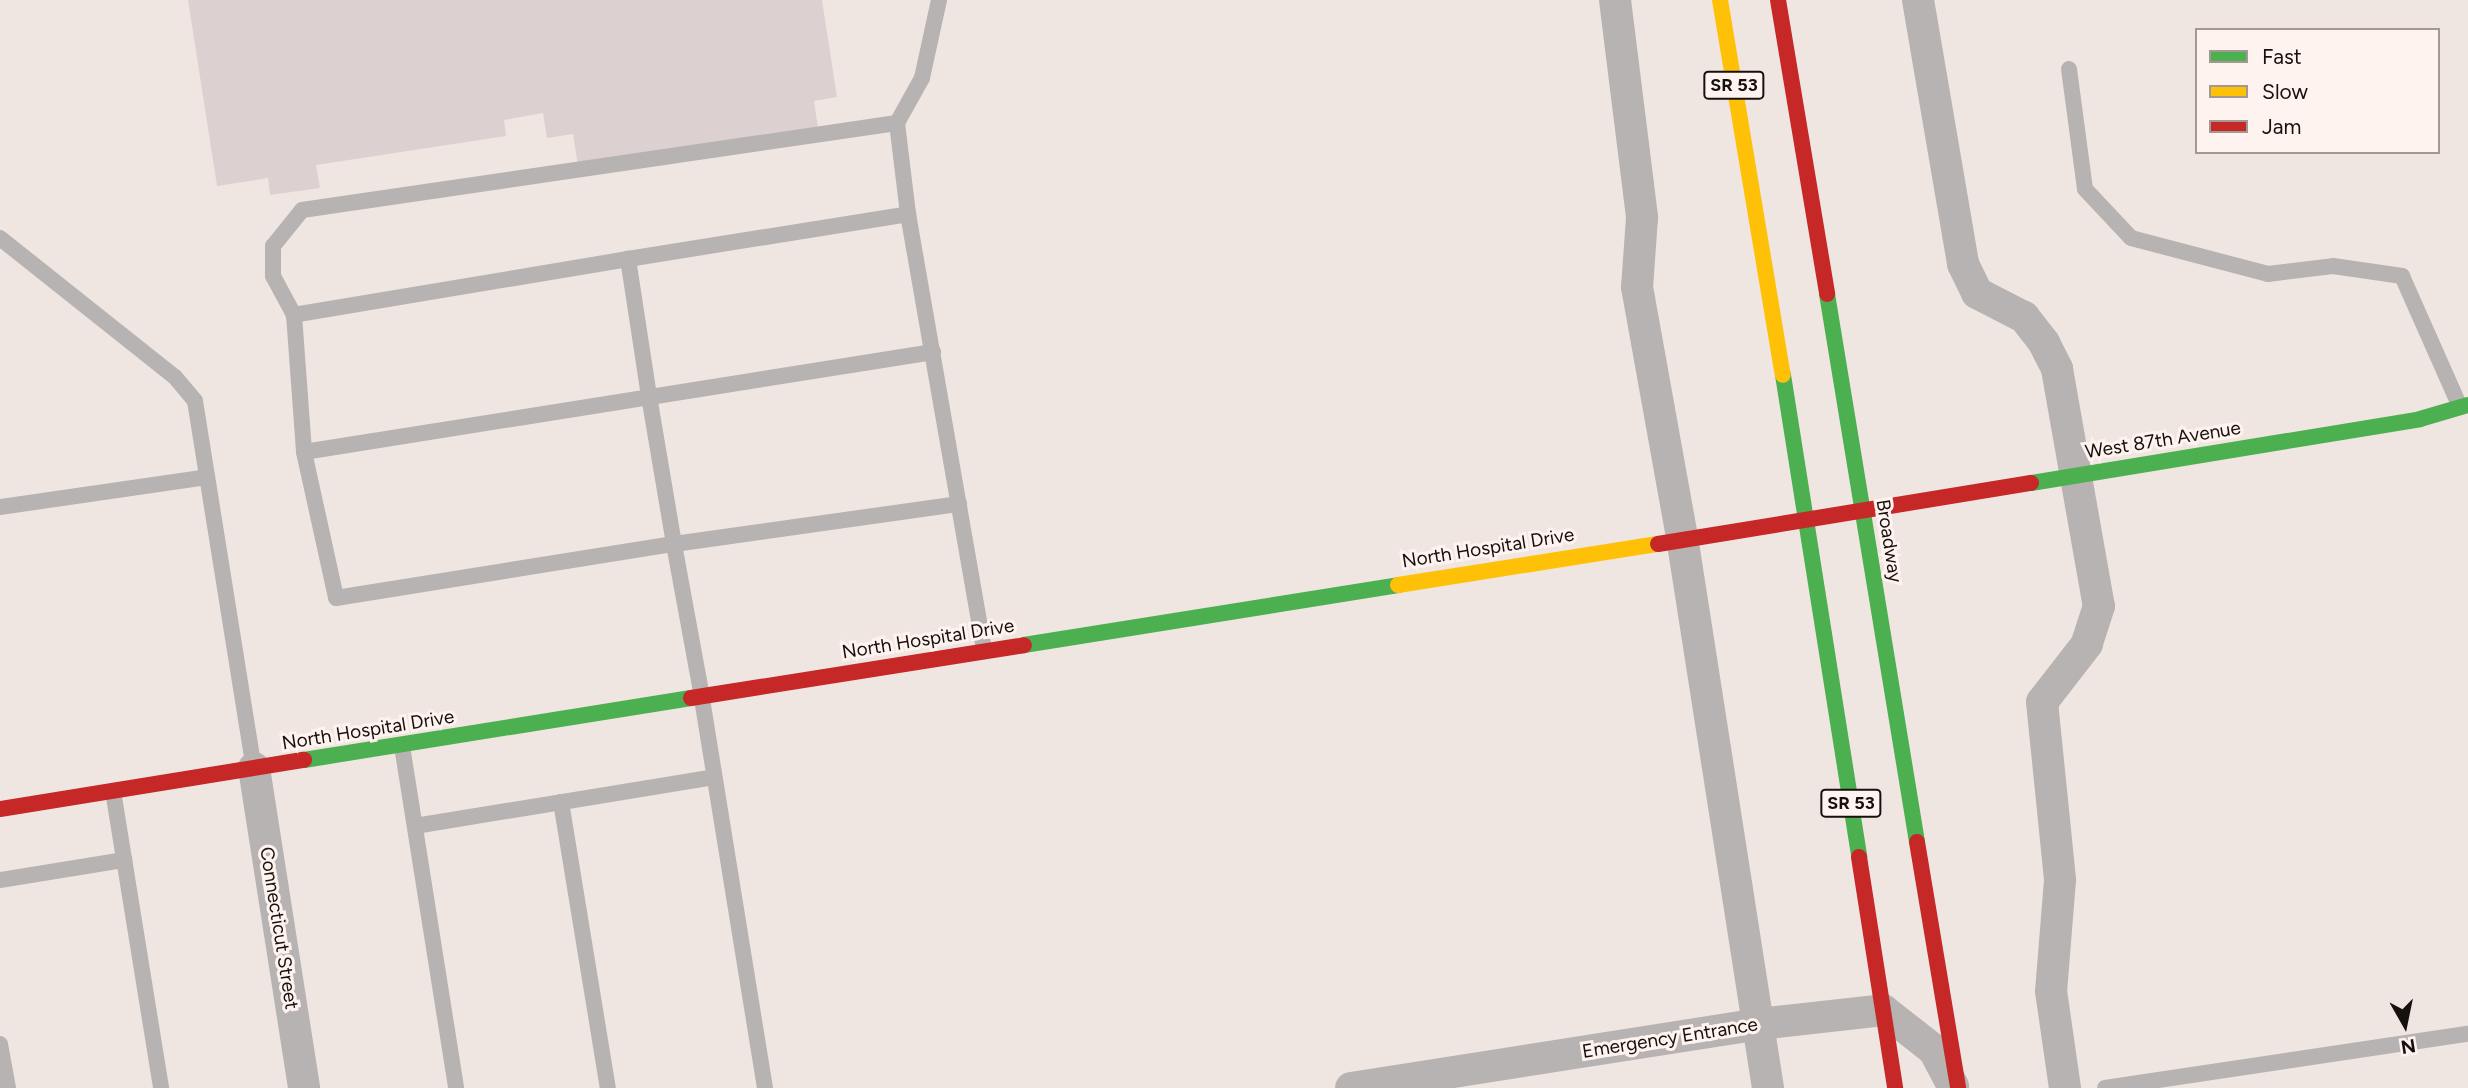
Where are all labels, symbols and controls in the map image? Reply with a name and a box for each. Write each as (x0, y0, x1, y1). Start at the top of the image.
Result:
legend (2195, 28, 2440, 154)
text: Fast (2262, 44, 2302, 69)
road number: SR 53 (1702, 70, 1766, 100)
text: Slow (2262, 79, 2308, 104)
text: Jam (2262, 114, 2301, 139)
street label: West 87th Avenue (2084, 416, 2242, 464)
street label: Broadway (1871, 498, 1907, 584)
street label: North Hospital Drive (1400, 523, 1576, 573)
street label: North Hospital Drive (840, 614, 1016, 664)
street label: North Hospital Drive (280, 705, 456, 755)
road number: SR 53 (1820, 788, 1882, 818)
street label: Connecticut Street (255, 845, 303, 1011)
north arrow (2370, 990, 2440, 1060)
street label: Emergency Entrance (1581, 1013, 1759, 1063)
text: N (2399, 1034, 2417, 1059)

